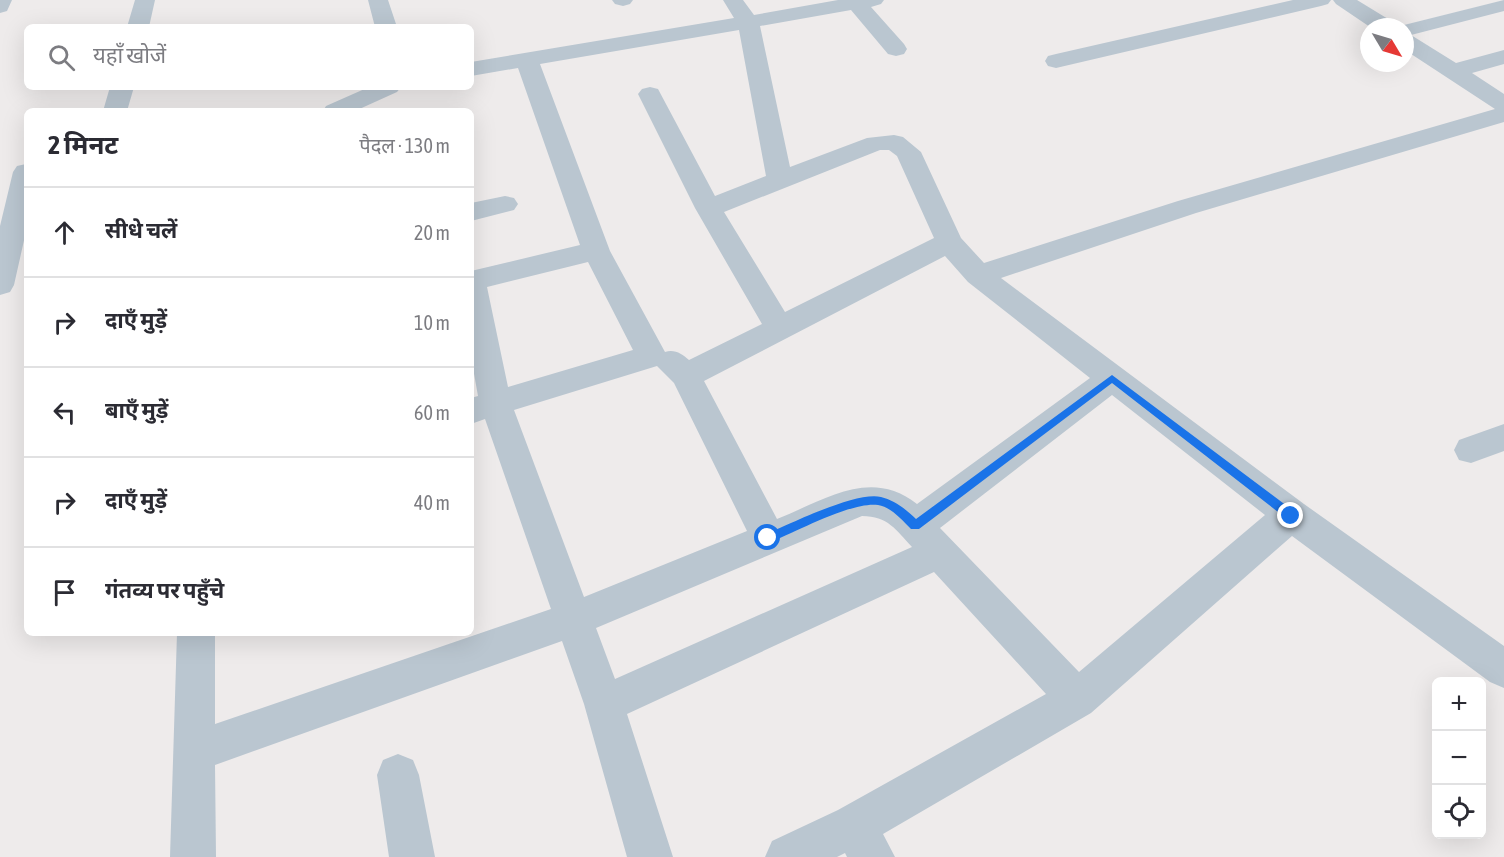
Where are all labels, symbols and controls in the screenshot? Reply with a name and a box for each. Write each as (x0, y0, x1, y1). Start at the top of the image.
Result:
north arrow (1360, 18, 1414, 72)
search box (24, 24, 474, 90)
icon: search (45, 41, 78, 74)
text: यहाँ खोजें (93, 42, 166, 68)
text: 2 मिनट (48, 130, 118, 160)
text: पैदल · 130 m (359, 134, 450, 157)
icon: ahead (48, 216, 81, 249)
text: सीधे चलें (105, 217, 177, 243)
text: 20 m (414, 221, 450, 244)
icon: right (48, 306, 81, 339)
text: दाएँ मुड़ें (105, 307, 167, 333)
text: 10 m (414, 311, 450, 334)
icon: left (48, 396, 81, 429)
text: बाएँ मुड़ें (105, 397, 168, 423)
text: 60 m (414, 401, 450, 424)
icon: right (48, 486, 81, 519)
text: दाएँ मुड़ें (105, 487, 167, 513)
text: 40 m (414, 491, 450, 514)
route end (1277, 502, 1303, 528)
route start (754, 524, 780, 550)
icon: arrive (48, 576, 81, 609)
text: गंतव्य पर पहुँचे (105, 577, 224, 603)
map controls (1432, 677, 1486, 839)
button: + (1432, 677, 1486, 731)
button: − (1432, 731, 1486, 785)
button: locate (1432, 785, 1486, 839)

